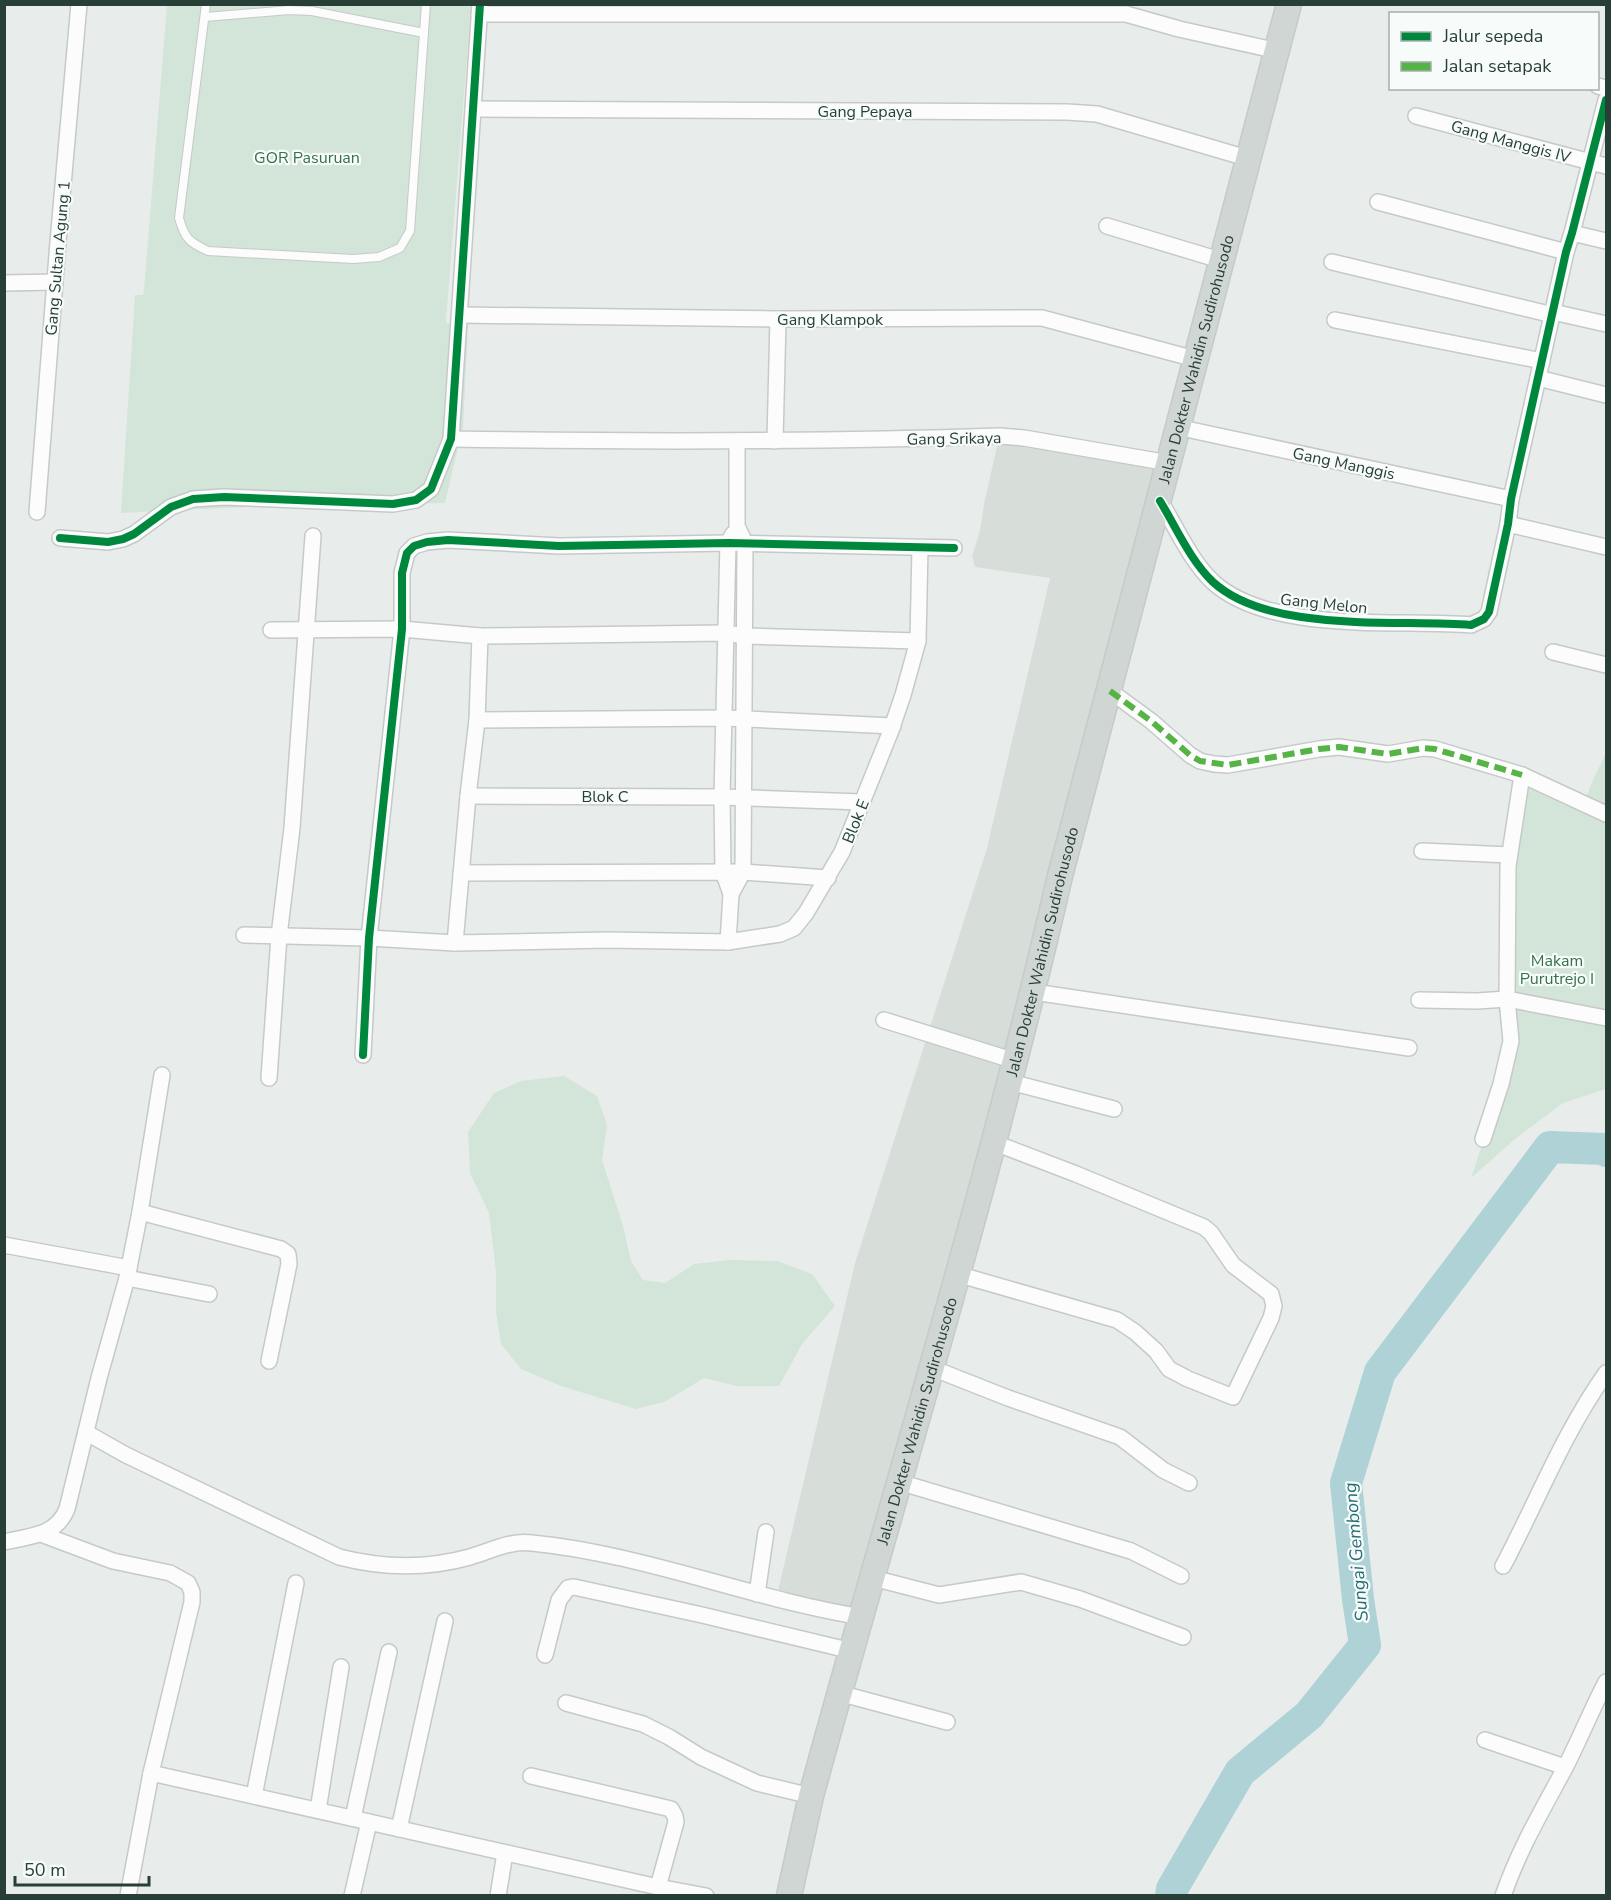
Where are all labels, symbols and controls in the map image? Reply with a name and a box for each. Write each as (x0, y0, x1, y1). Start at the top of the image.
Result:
legend (1389, 12, 1599, 90)
text: Jalur sepeda (1442, 24, 1543, 48)
text: Jalan setapak (1442, 54, 1552, 78)
street label: Gang Pepaya (817, 101, 913, 123)
street label: Gang Manggis IV (1448, 115, 1574, 169)
park label: GOR Pasuruan (254, 147, 360, 169)
street label: Gang Sultan Agung 1 (40, 180, 76, 336)
street label: Jalan Dokter Wahidin Sudirohusodo (1153, 233, 1240, 487)
street label: Gang Klampok (777, 309, 884, 331)
street label: Gang Srikaya (906, 427, 1002, 451)
street label: Gang Manggis (1291, 442, 1397, 486)
street label: Gang Melon (1279, 588, 1369, 620)
street label: Blok C (581, 786, 629, 808)
street label: Blok E (837, 796, 875, 847)
street label: Jalan Dokter Wahidin Sudirohusodo (1001, 824, 1084, 1080)
park label: Makam Purutrejo I (1520, 950, 1594, 990)
street label: Jalan Dokter Wahidin Sudirohusodo (872, 1295, 963, 1548)
water label: Sungai Gembong (1338, 1481, 1374, 1623)
scale bar (15, 1849, 148, 1887)
text: 50 m (24, 1858, 66, 1882)

